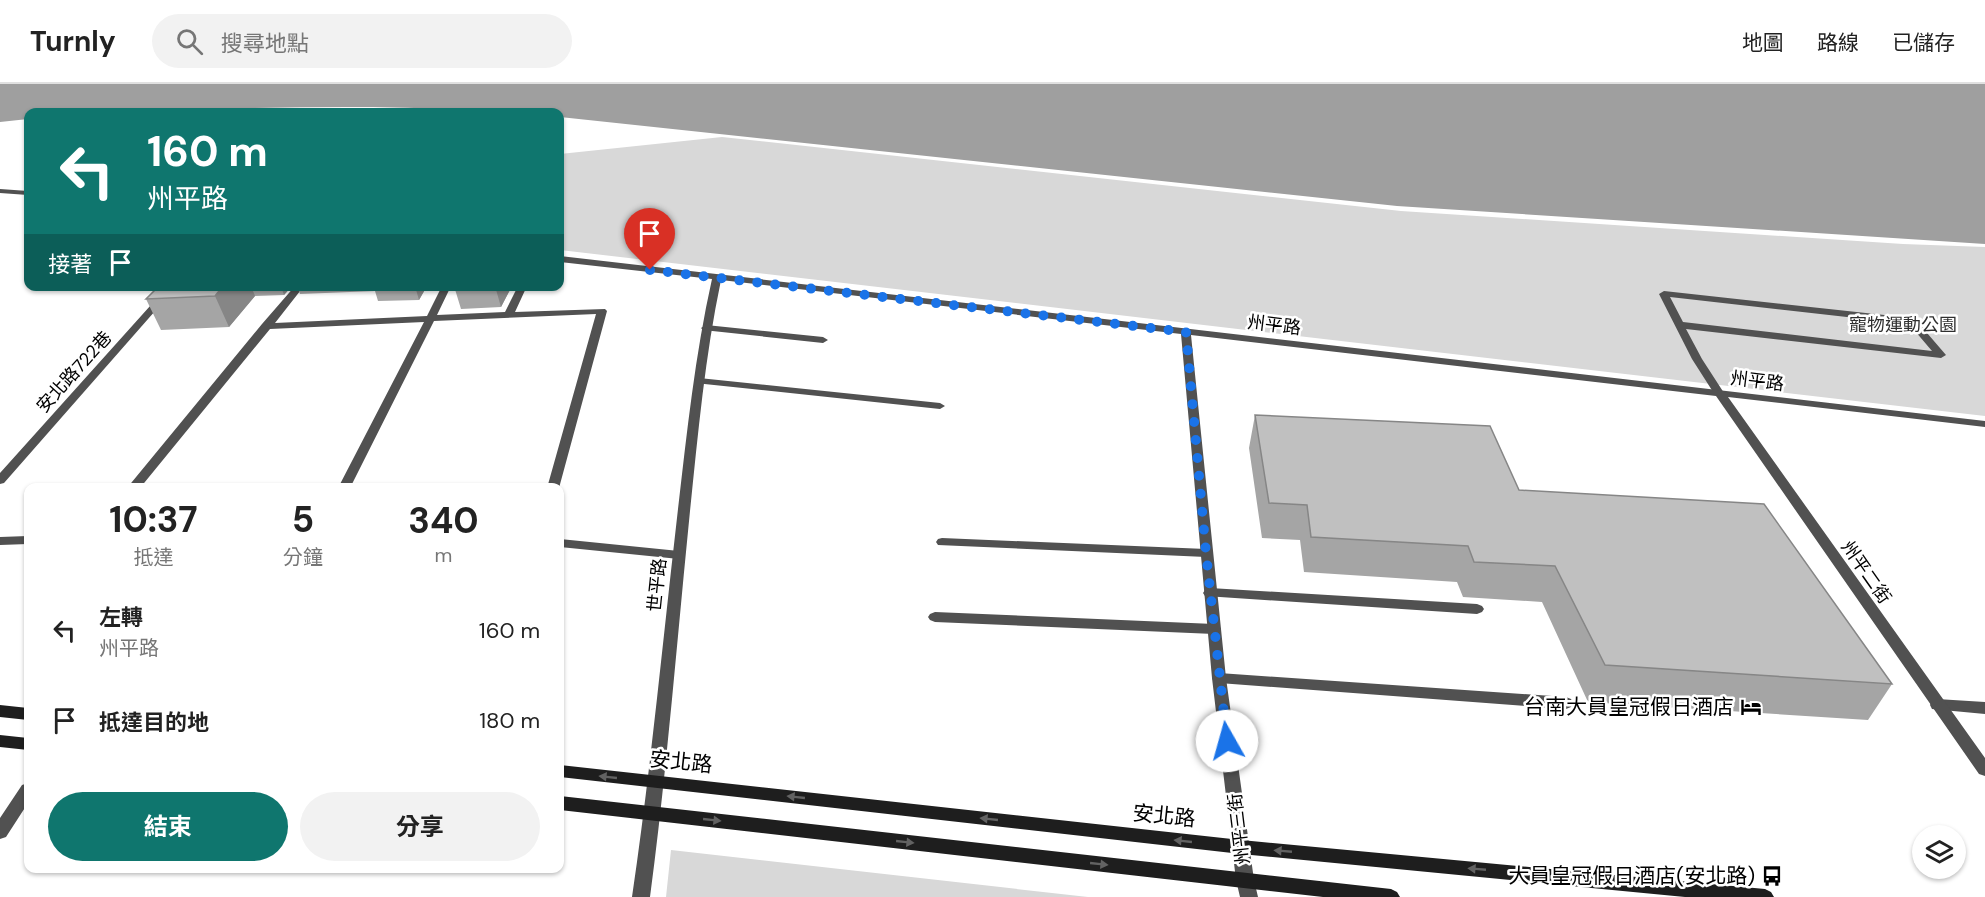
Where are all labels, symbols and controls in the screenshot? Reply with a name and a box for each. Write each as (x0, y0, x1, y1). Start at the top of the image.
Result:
search box (152, 14, 572, 68)
text: Turnly (30, 23, 116, 60)
icon: search (173, 25, 206, 58)
text: 搜尋地點 (221, 29, 309, 58)
text: 地圖 (1742, 29, 1784, 57)
text: 路線 (1817, 29, 1859, 57)
text: 已儲存 (1892, 29, 1955, 57)
text: 160 m (147, 124, 268, 179)
icon: left (48, 132, 126, 210)
text: 州平路 (147, 181, 228, 216)
pin (624, 208, 675, 270)
icon: arrive (633, 217, 666, 250)
icon: arrive (104, 246, 137, 279)
text: 接著 (48, 250, 92, 279)
street label: 州平路 (1246, 310, 1302, 340)
park label: 寵物運動公園 (1849, 313, 1957, 337)
street label: 安北路722巷 (31, 326, 117, 418)
street label: 州平路 (1729, 366, 1785, 396)
text: 10:37 (109, 496, 198, 543)
text: 5 (292, 496, 314, 543)
text: 340 (408, 497, 479, 544)
street label: 州平二街 (1836, 536, 1896, 608)
text: m (435, 542, 452, 568)
text: 抵達 (133, 544, 173, 570)
text: 分鐘 (283, 544, 323, 570)
street label: 世平路 (642, 557, 672, 613)
text: 左轉 (99, 603, 143, 632)
icon: left (48, 614, 81, 647)
text: 160 m (479, 616, 540, 645)
text: 州平路 (99, 635, 159, 661)
place label: 台南大員皇冠假日酒店 (1524, 693, 1734, 721)
hotel icon: 台南大員皇冠假日酒店 (1739, 695, 1763, 719)
icon: arrive (48, 704, 81, 737)
text: 180 m (479, 706, 540, 735)
text: 抵達目的地 (99, 708, 209, 737)
position arrow (1195, 709, 1259, 773)
street label: 安北路 (648, 745, 714, 779)
one-way arrow (599, 772, 618, 781)
button: 結束 (48, 792, 288, 861)
button: 分享 (300, 792, 540, 861)
one-way arrow (786, 792, 805, 802)
street label: 州平三街 (1223, 792, 1255, 866)
street label: 安北路 (1131, 799, 1197, 833)
one-way arrow (980, 814, 999, 824)
one-way arrow (702, 815, 721, 825)
map controls (1912, 825, 1966, 879)
button: layers (1912, 825, 1966, 879)
one-way arrow (1174, 836, 1193, 845)
one-way arrow (896, 837, 915, 846)
one-way arrow (1273, 846, 1292, 856)
one-way arrow (1090, 859, 1109, 868)
place label: 大員皇冠假日酒店(安北路) (1508, 862, 1755, 890)
one-way arrow (1467, 864, 1486, 874)
bus stop icon: 大員皇冠假日酒店(安北路) (1760, 864, 1784, 888)

